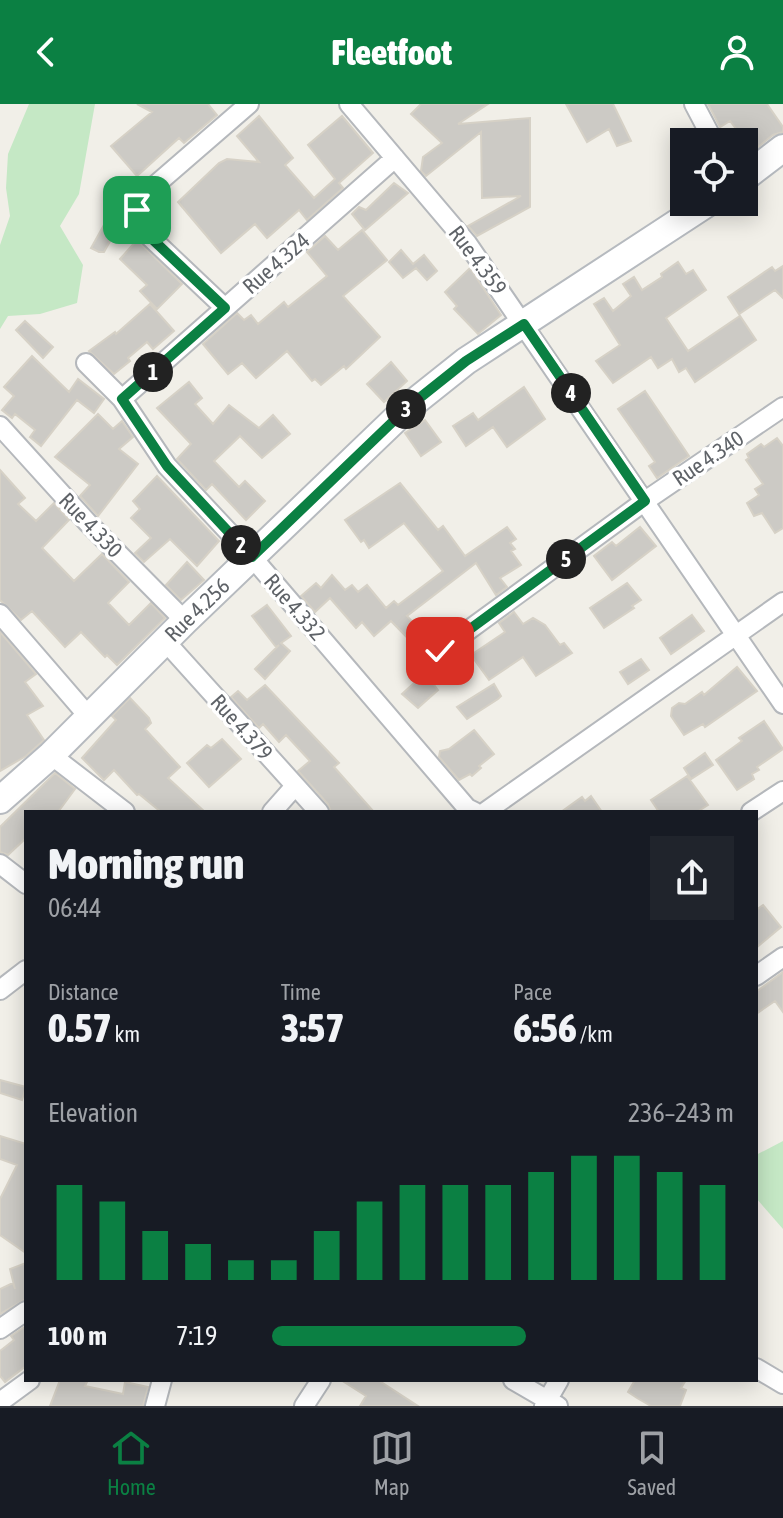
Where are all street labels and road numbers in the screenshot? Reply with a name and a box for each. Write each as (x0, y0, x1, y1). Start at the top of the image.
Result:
street label: Rue 4.359 (444, 220, 512, 300)
street label: Rue 4.324 (237, 227, 315, 299)
street label: Rue 4.340 (668, 425, 748, 491)
street label: Rue 4.330 (54, 487, 128, 563)
street label: Rue 4.332 (259, 568, 331, 646)
street label: Rue 4.256 (159, 573, 235, 647)
street label: Rue 4.379 (206, 689, 278, 765)

